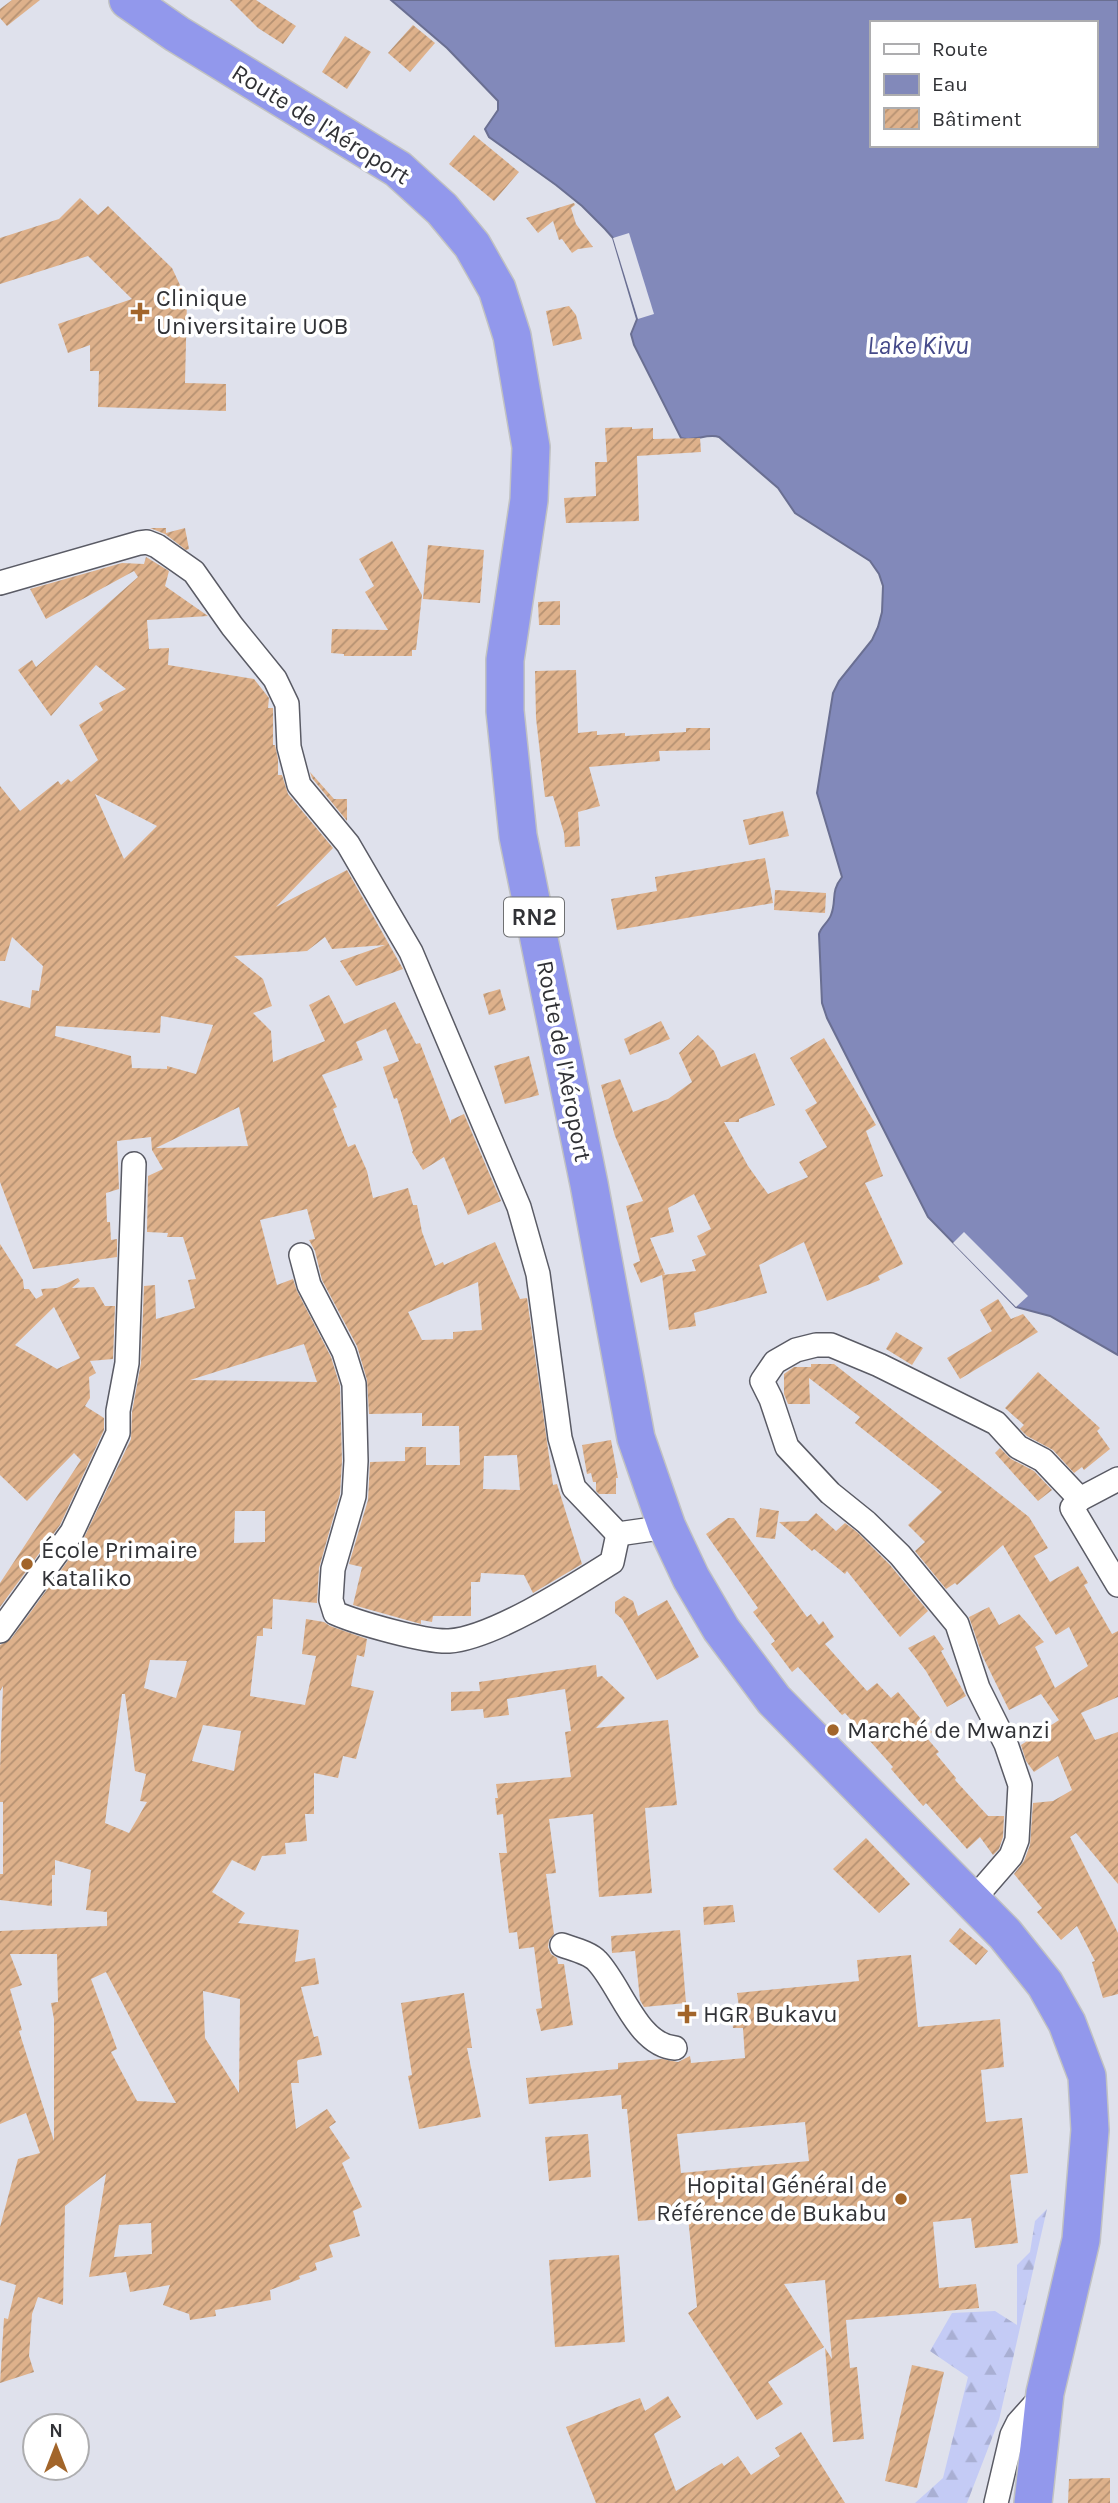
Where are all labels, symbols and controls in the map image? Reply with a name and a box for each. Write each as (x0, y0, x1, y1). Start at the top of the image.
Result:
legend (870, 21, 1097, 147)
text: Route (932, 37, 988, 61)
street label: Route de l'Aéroport (227, 58, 415, 190)
text: Eau (932, 72, 968, 96)
text: Bâtiment (932, 107, 1022, 131)
place label: Clinique Universitaire UOB (156, 284, 348, 340)
marker: Clinique Universitaire UOB (130, 302, 150, 322)
water label: Lake Kivu (867, 330, 969, 361)
road number: RN2 (504, 898, 564, 936)
street label: Route de l'Aéroport (531, 958, 597, 1164)
place label: École Primaire Kataliko (41, 1535, 198, 1592)
marker: École Primaire Kataliko (19, 1556, 35, 1572)
place label: Marché de Mwanzi (847, 1716, 1050, 1744)
marker: Marché de Mwanzi (825, 1722, 841, 1738)
place label: HGR Bukavu (703, 2000, 838, 2028)
marker: HGR Bukavu (677, 2004, 697, 2024)
place label: Hopital Général de Référence de Bukabu (656, 2171, 887, 2227)
marker: Hopital Général de Référence de Bukabu (893, 2191, 909, 2207)
north arrow (21, 2412, 91, 2482)
text: N (49, 2420, 63, 2442)

